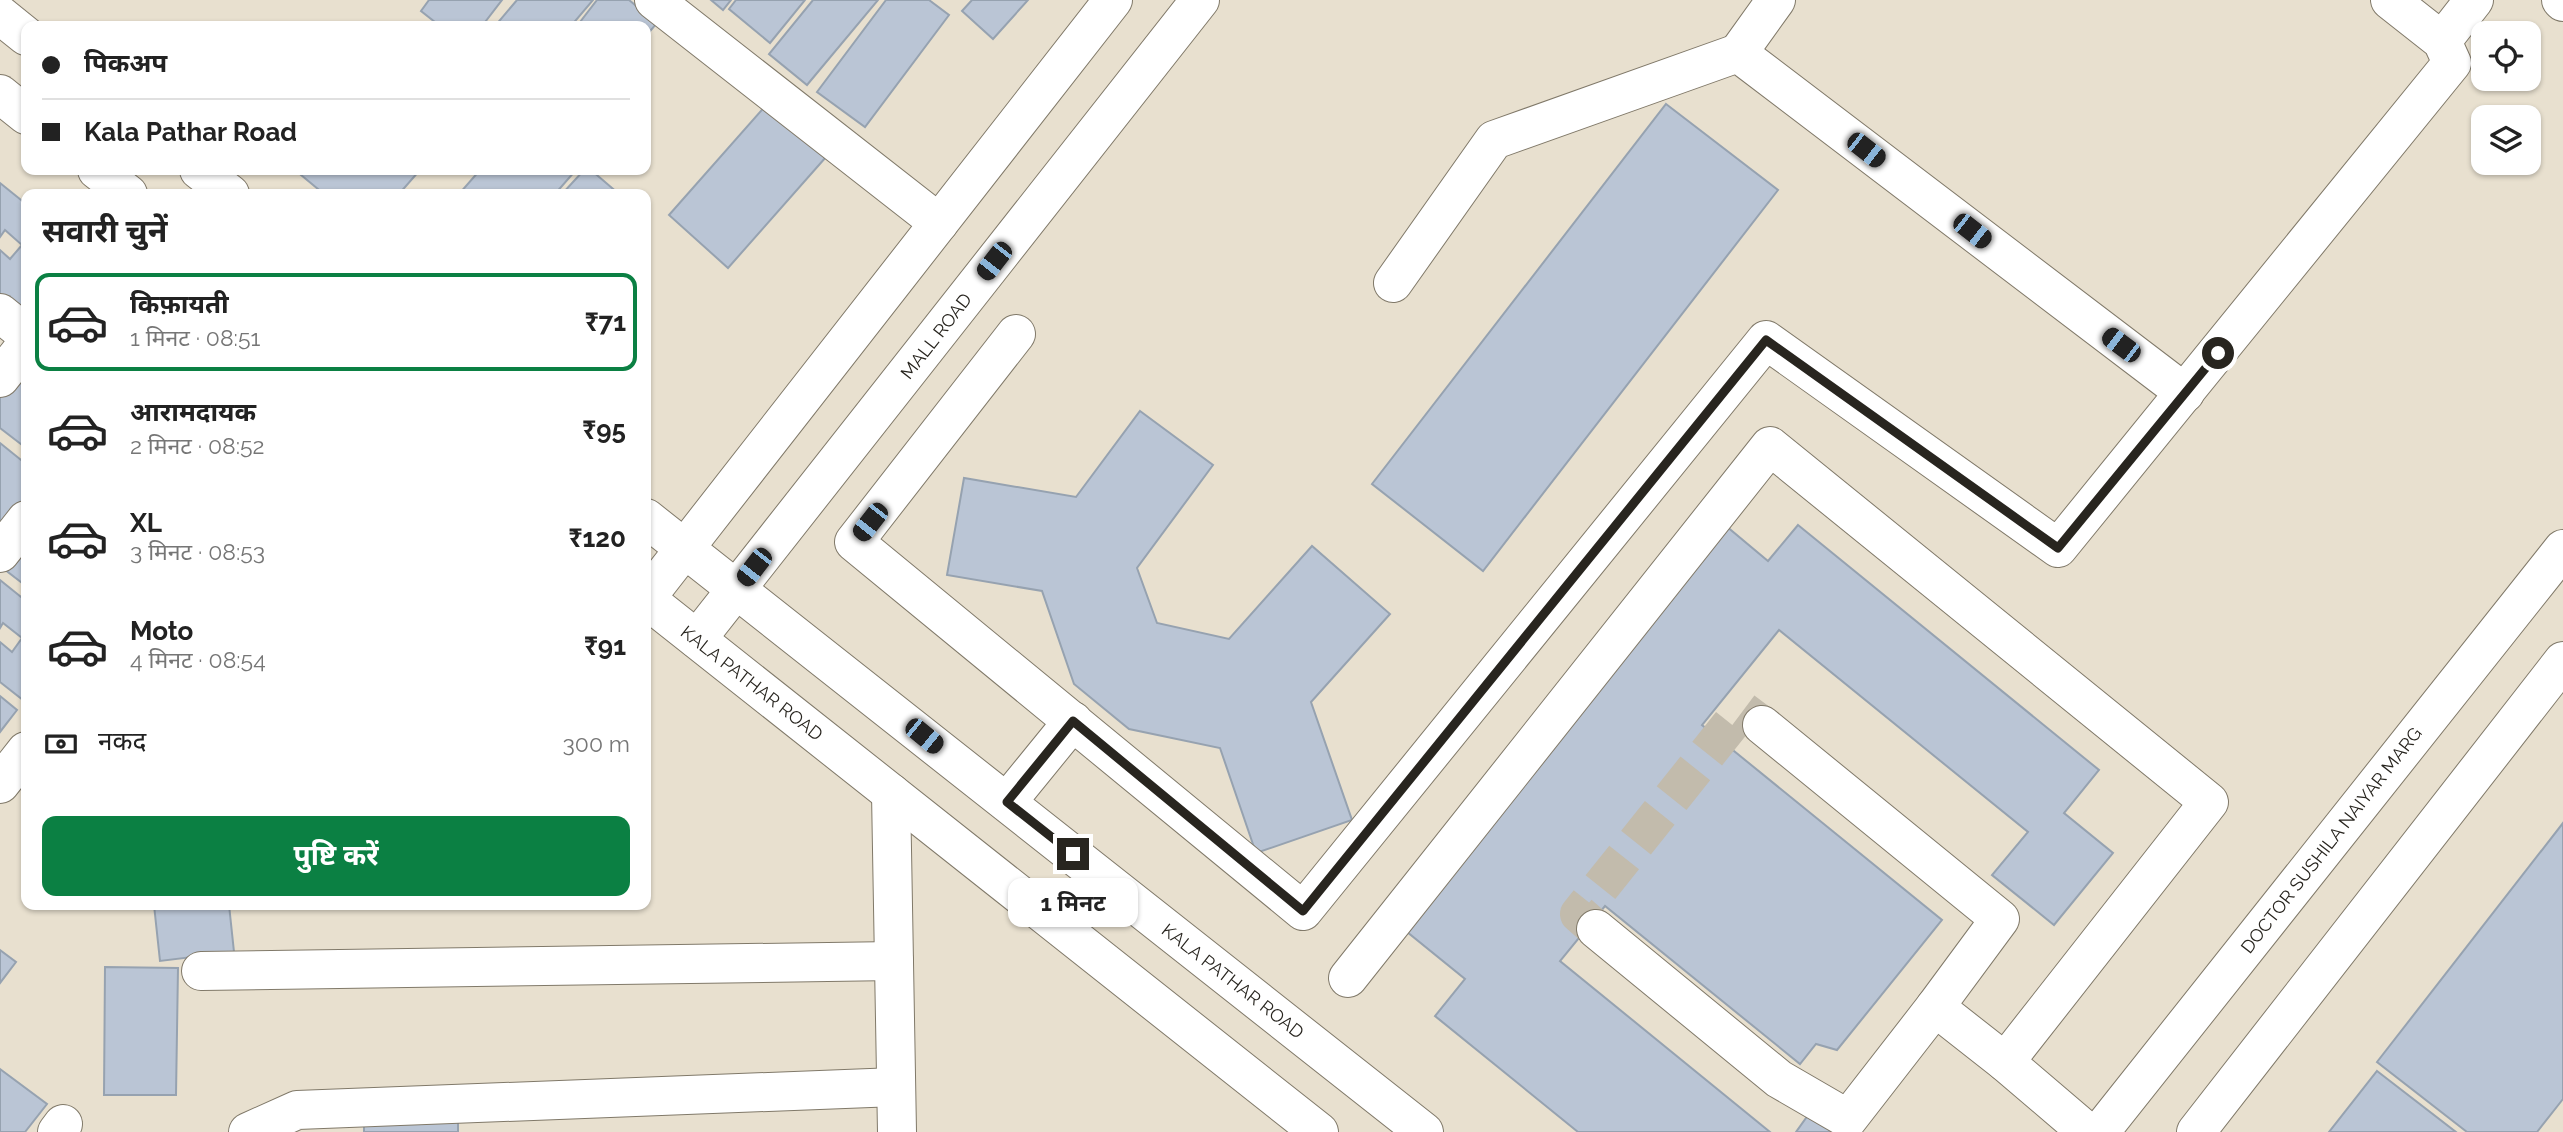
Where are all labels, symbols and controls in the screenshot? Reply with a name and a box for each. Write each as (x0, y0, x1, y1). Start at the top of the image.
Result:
map controls (2471, 21, 2541, 175)
button: locate (2471, 21, 2541, 91)
text: पिकअप (84, 48, 167, 78)
button: layers (2471, 105, 2541, 175)
text: Kala Pathar Road (84, 117, 297, 147)
car (1843, 129, 1890, 171)
car (1949, 210, 1996, 252)
text: सवारी चुनें (42, 212, 167, 249)
car (973, 238, 1016, 284)
text: किफ़ायती (130, 289, 229, 319)
street label: MALL ROAD (896, 289, 976, 383)
icon: car (46, 291, 109, 354)
text: ₹71 (585, 307, 626, 337)
text: 1 मिनट · 08:51 (130, 324, 260, 351)
car (2098, 324, 2145, 366)
route start (2202, 337, 2234, 369)
text: आरामदायक (130, 397, 256, 427)
icon: car (46, 399, 109, 462)
text: ₹95 (582, 415, 626, 445)
text: 2 मिनट · 08:52 (130, 432, 265, 459)
car (849, 499, 892, 545)
icon: car (46, 507, 109, 570)
text: XL (130, 508, 162, 538)
text: ₹120 (569, 523, 626, 553)
text: 3 मिनट · 08:53 (130, 538, 265, 565)
car (733, 544, 776, 590)
icon: car (46, 615, 109, 678)
text: Moto (130, 616, 193, 646)
street label: KALA PATHAR ROAD (677, 621, 827, 745)
text: ₹91 (584, 631, 626, 661)
text: 4 मिनट · 08:54 (130, 646, 266, 673)
car (902, 715, 947, 757)
street label: DOCTOR SUSHILA NAIYAR MARG (2236, 723, 2426, 957)
icon: cash (42, 725, 80, 763)
text: नकद (98, 726, 146, 756)
text: 300 m (563, 730, 630, 757)
button: पुष्टि करें (42, 816, 630, 896)
route end (1057, 838, 1089, 870)
callout: 1 मिनट (1008, 878, 1138, 928)
text: 1 मिनट (1040, 889, 1106, 916)
street label: KALA PATHAR ROAD (1158, 919, 1308, 1043)

